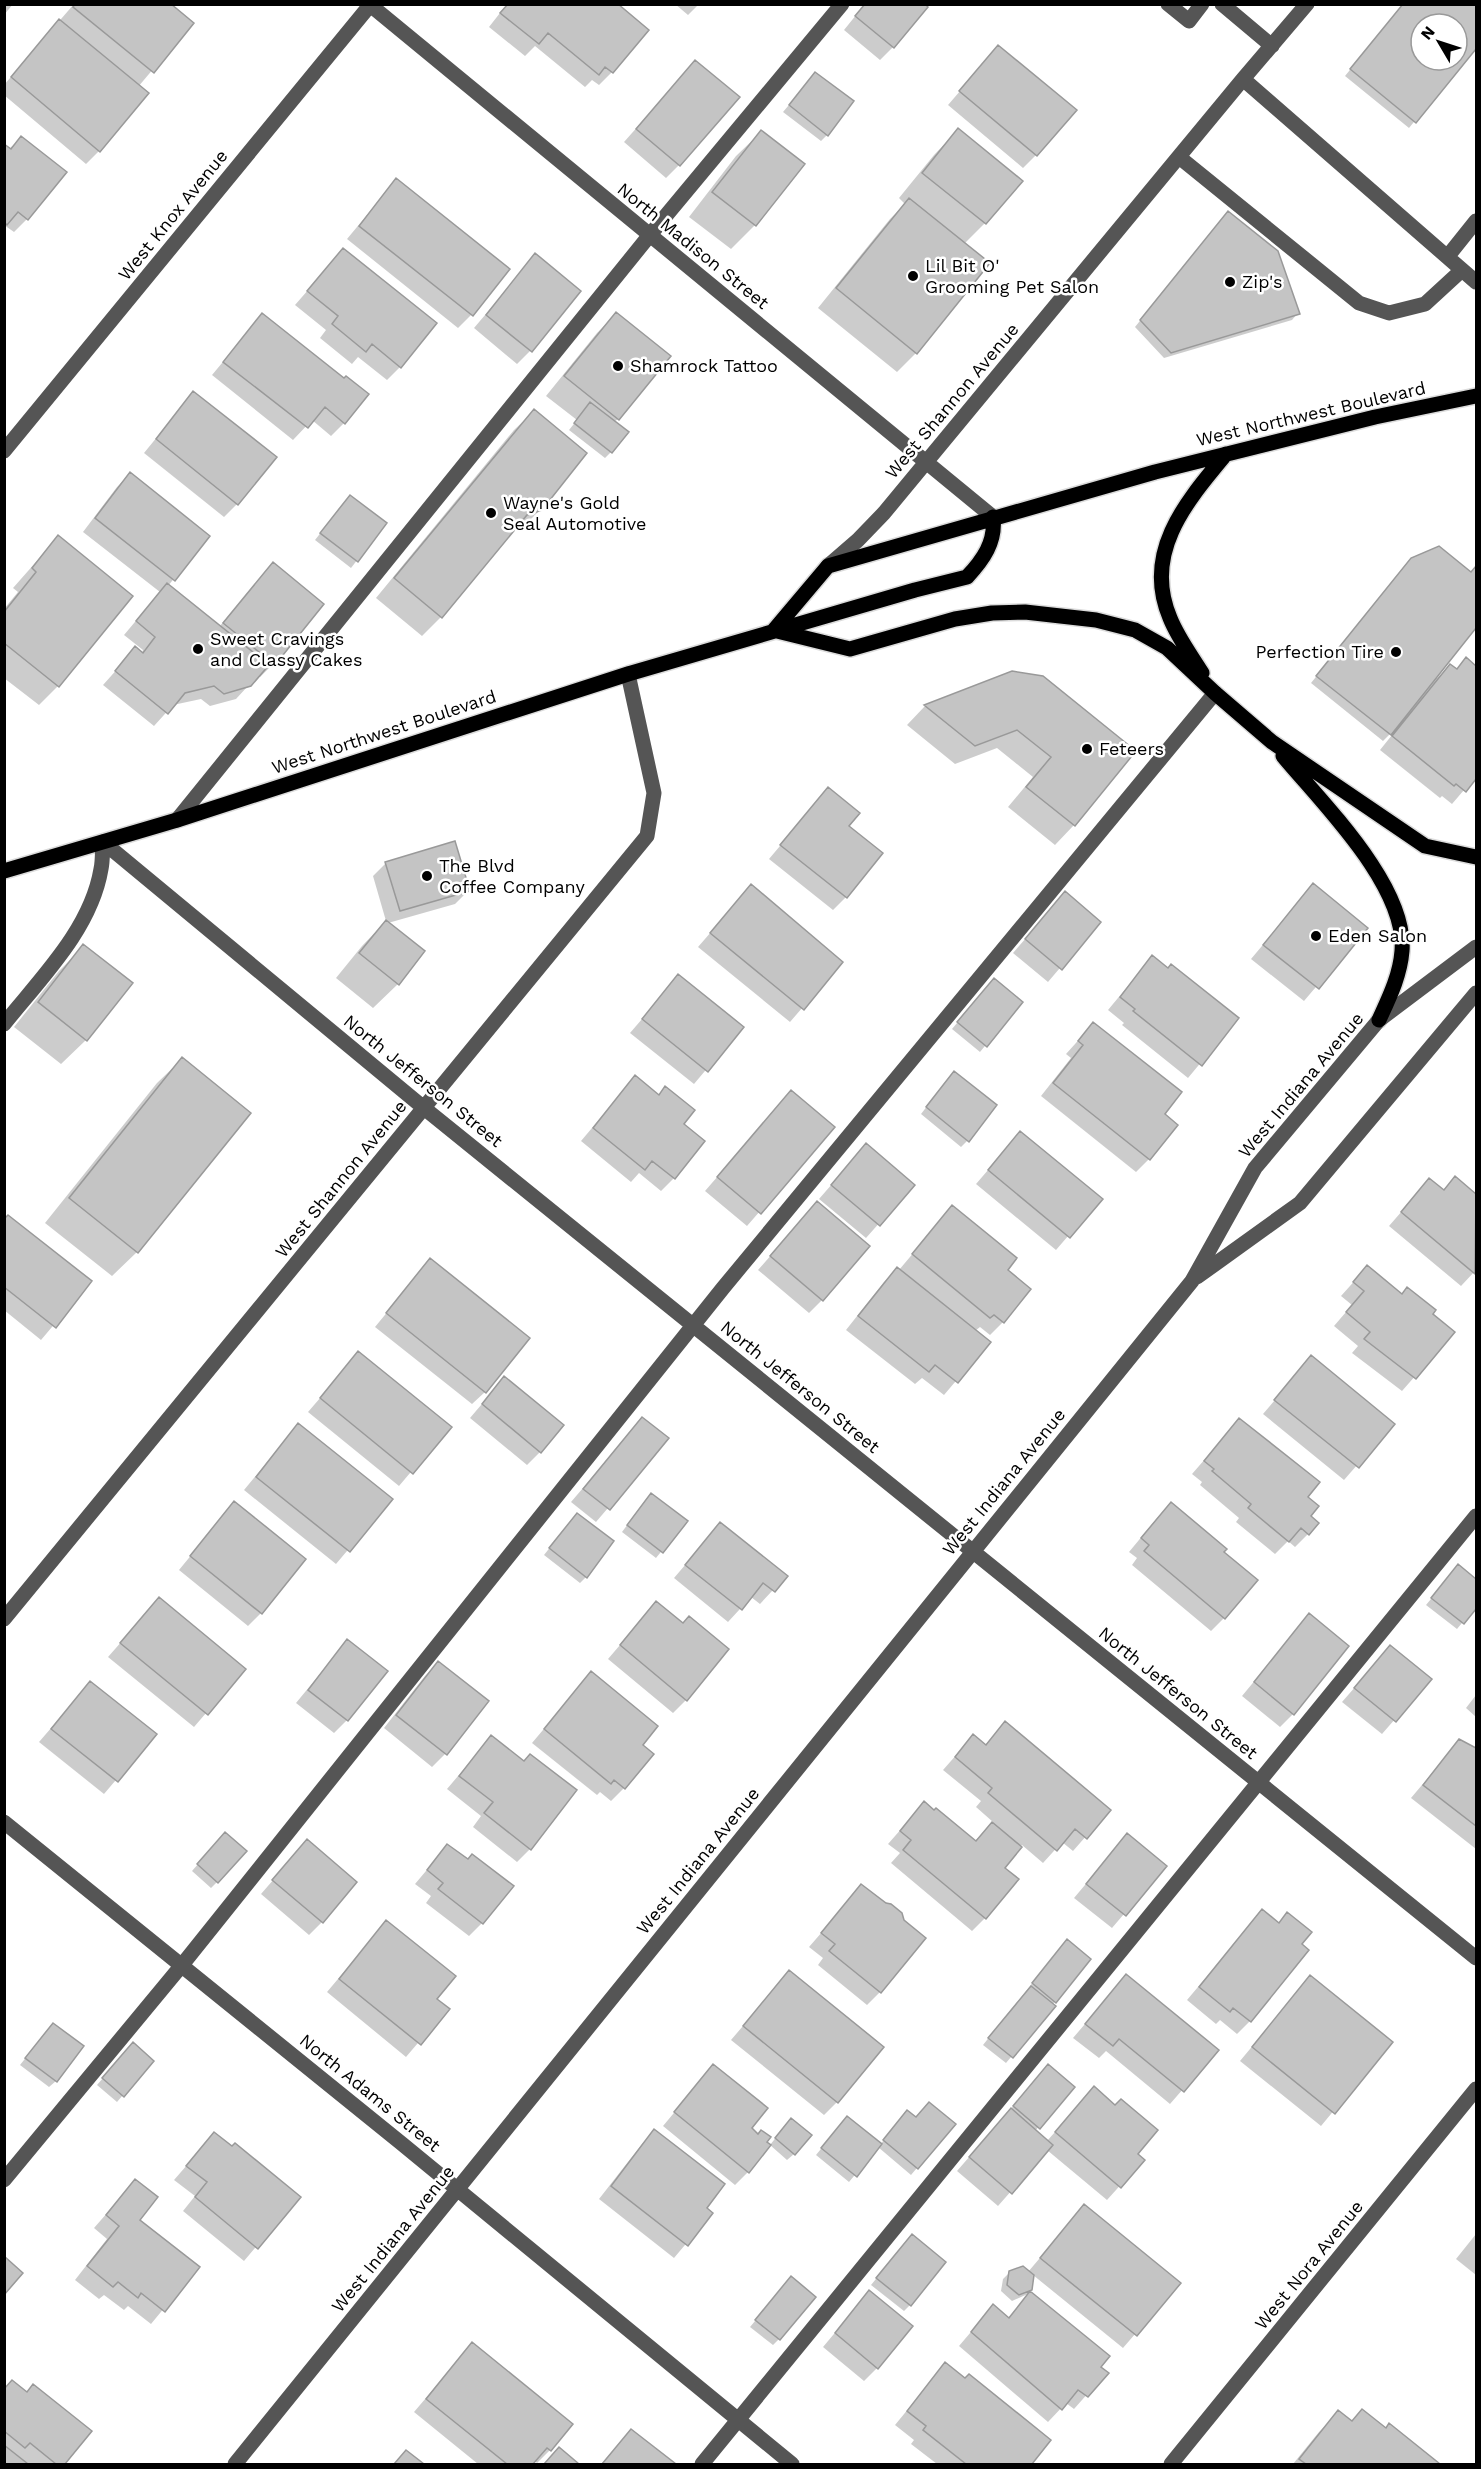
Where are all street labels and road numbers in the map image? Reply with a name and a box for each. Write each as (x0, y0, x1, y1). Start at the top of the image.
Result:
street label: West Knox Avenue (113, 145, 232, 284)
street label: North Madison Street (613, 178, 774, 313)
street label: West Shannon Avenue (880, 319, 1023, 483)
street label: West Northwest Boulevard (1194, 377, 1428, 450)
street label: West Northwest Boulevard (269, 685, 499, 778)
street label: West Indiana Avenue (1234, 1008, 1367, 1161)
street label: North Jefferson Street (340, 1010, 507, 1151)
street label: West Shannon Avenue (271, 1096, 411, 1262)
street label: North Jefferson Street (717, 1316, 884, 1457)
street label: West Indiana Avenue (938, 1404, 1069, 1559)
street label: North Jefferson Street (1095, 1622, 1262, 1763)
street label: West Indiana Avenue (632, 1783, 763, 1938)
street label: North Adams Street (296, 2029, 445, 2156)
street label: West Indiana Avenue (327, 2161, 458, 2316)
street label: West Nora Avenue (1250, 2196, 1367, 2333)

